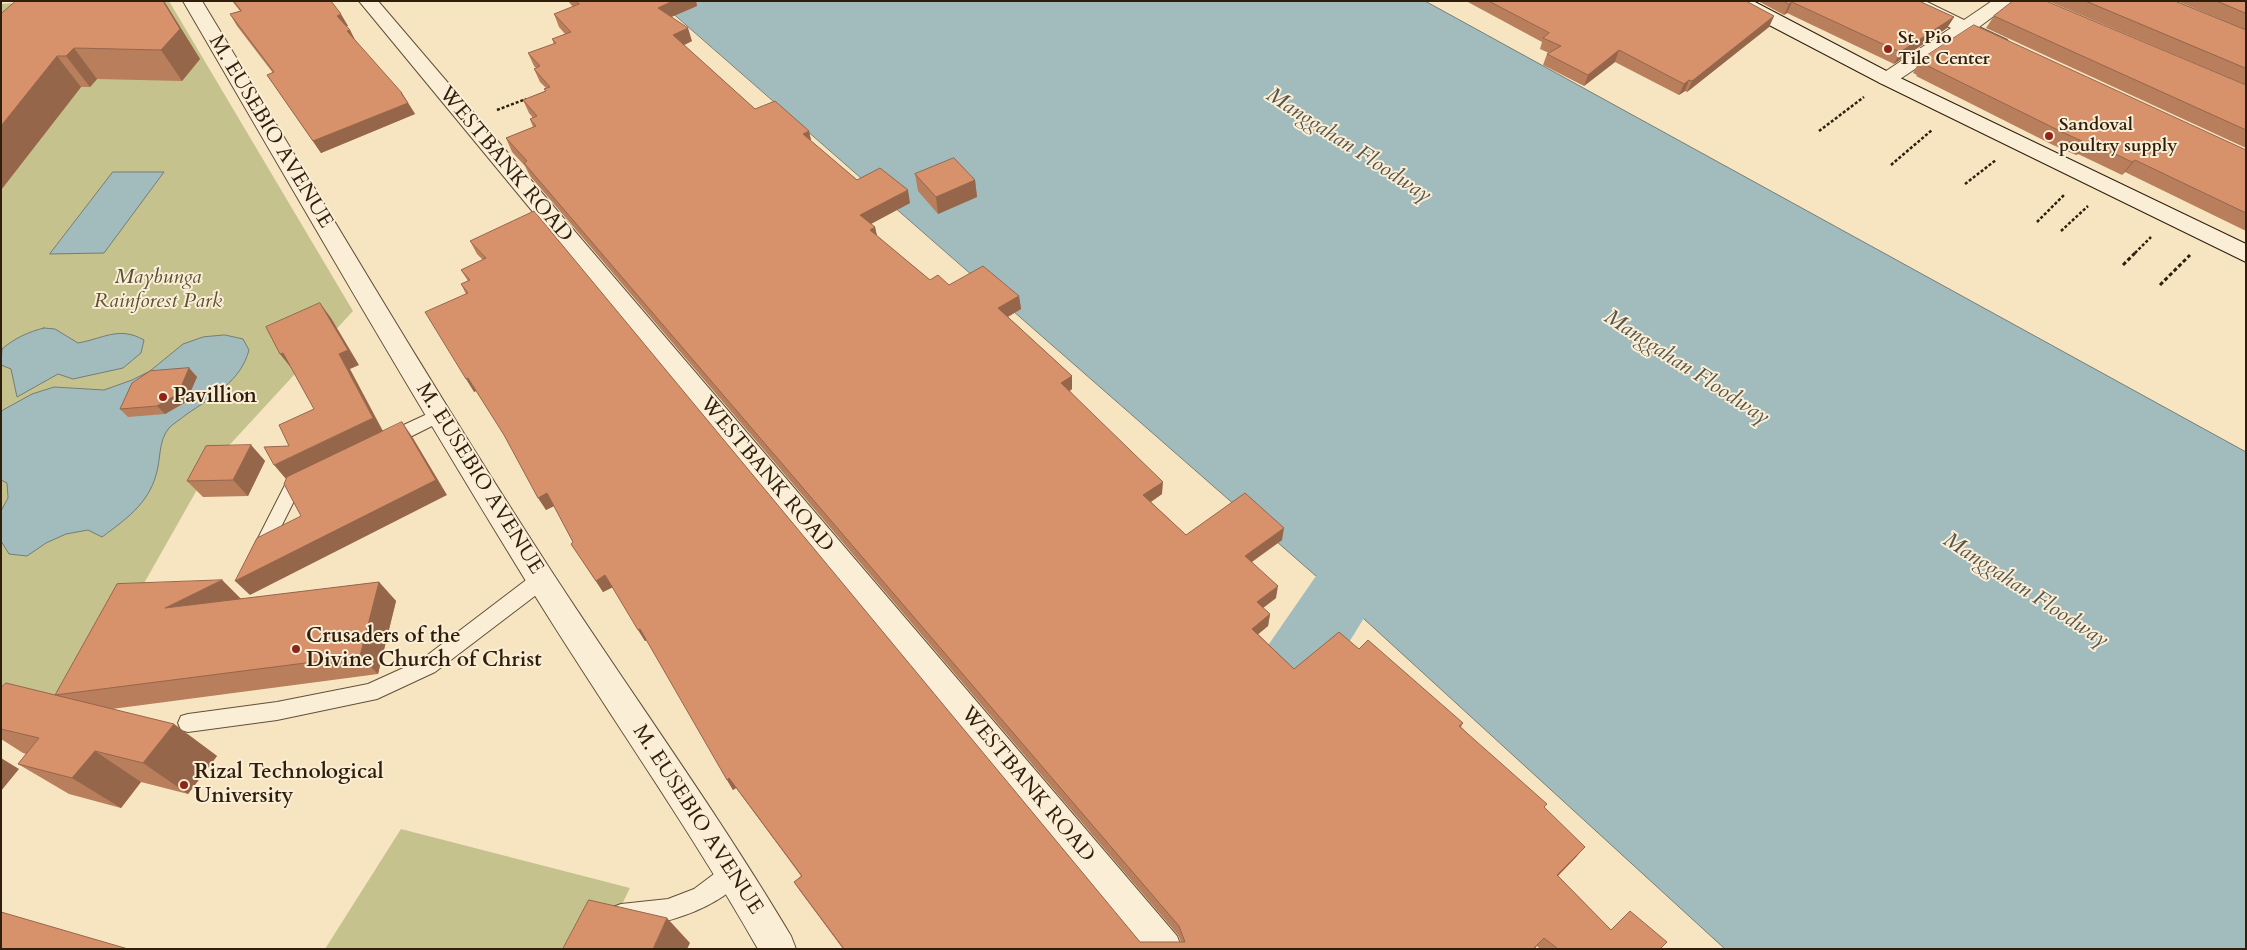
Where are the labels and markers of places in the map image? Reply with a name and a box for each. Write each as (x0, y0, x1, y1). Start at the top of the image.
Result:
place label: St. Pio Tile Center (1898, 28, 1990, 70)
marker: St. Pio Tile Center (1882, 43, 1894, 55)
place label: Sandoval poultry supply (2059, 115, 2177, 158)
marker: Sandoval poultry supply (2043, 130, 2055, 142)
place label: Pavillion (173, 384, 257, 410)
marker: Pavillion (157, 391, 169, 403)
place label: Crusaders of the Divine Church of Christ (306, 624, 542, 674)
marker: Crusaders of the Divine Church of Christ (290, 643, 302, 655)
place label: Rizal Technological University (194, 760, 384, 810)
marker: Rizal Technological University (178, 779, 190, 791)

